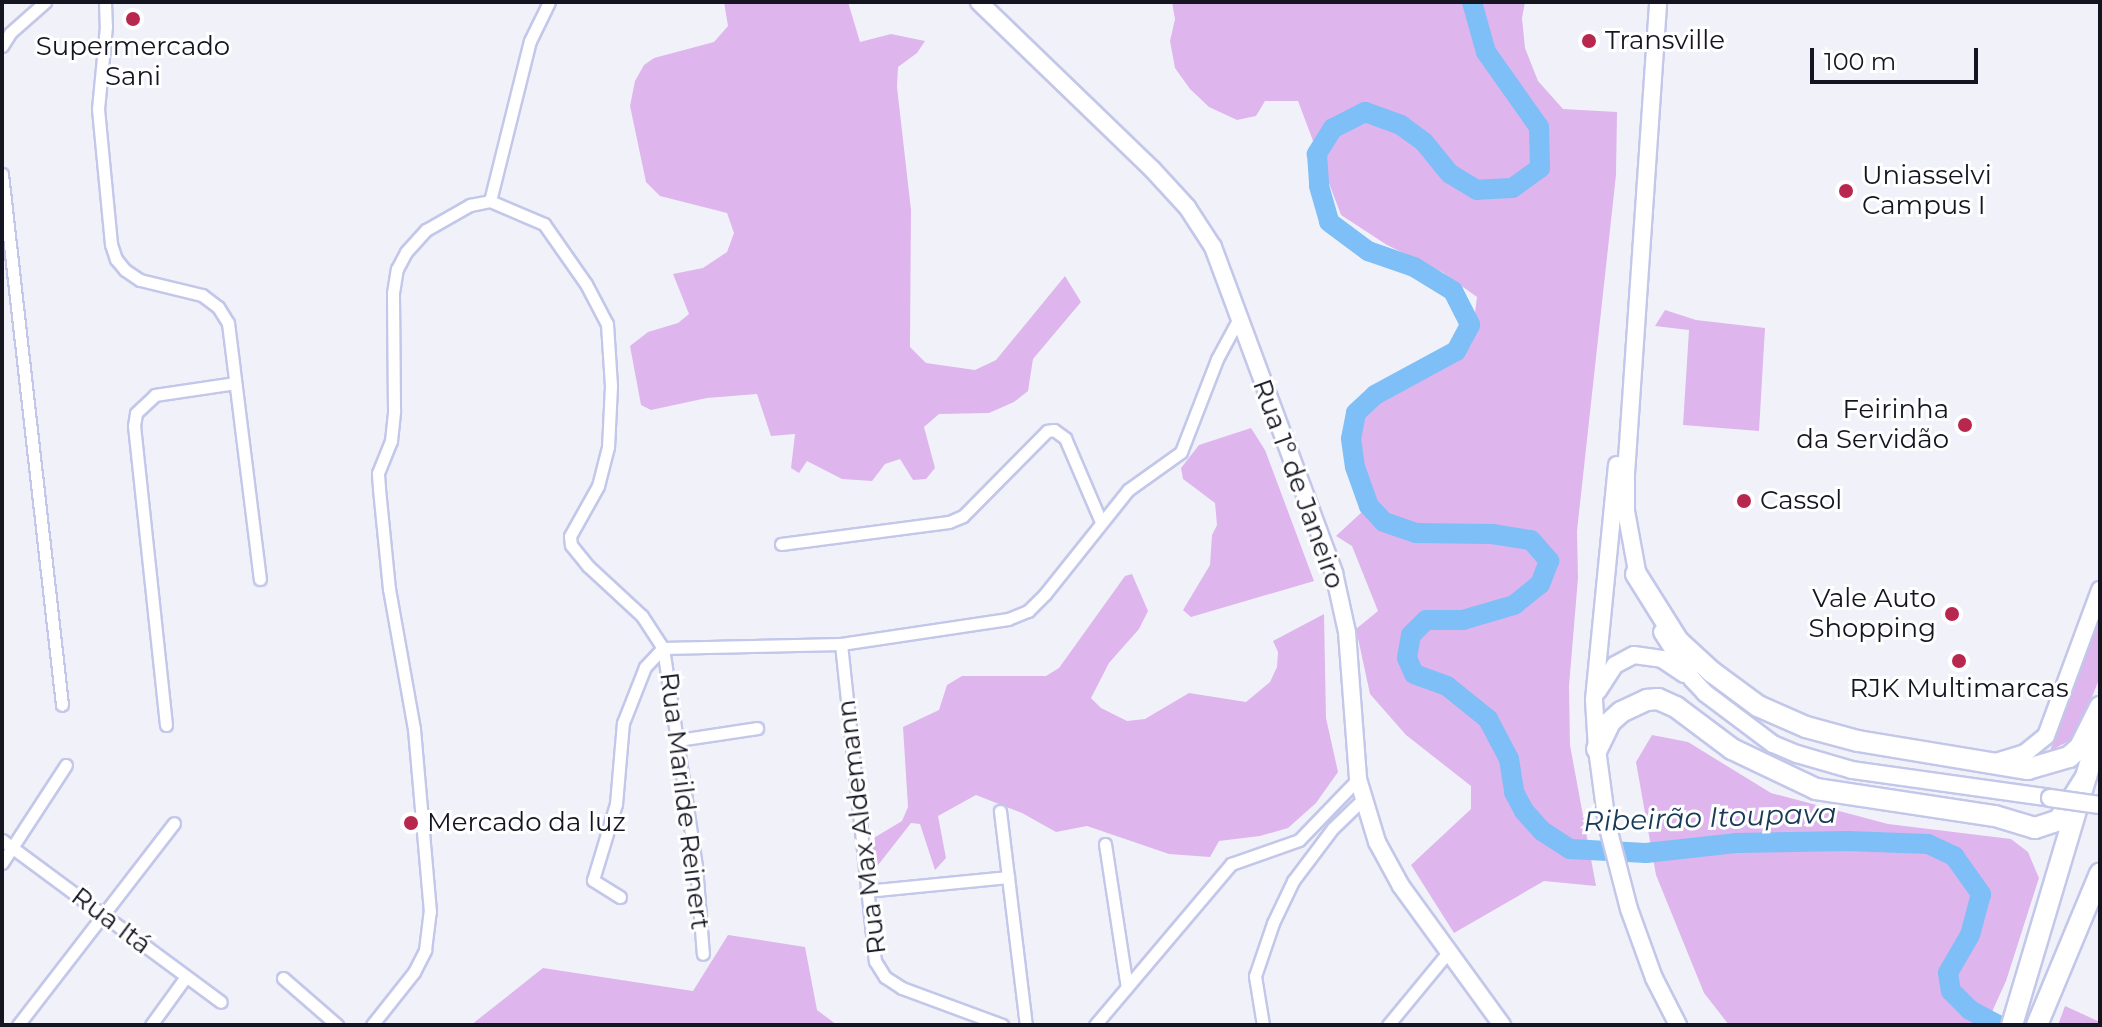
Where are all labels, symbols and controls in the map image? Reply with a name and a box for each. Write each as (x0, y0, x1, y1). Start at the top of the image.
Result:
marker: Supermercado Sani (124, 10, 142, 28)
place label: Transville (1605, 25, 1725, 57)
place label: Supermercado Sani (36, 31, 230, 92)
marker: Transville (1580, 32, 1598, 50)
scale bar (1814, 32, 1982, 82)
text: 100 m (1824, 47, 1896, 76)
place label: Uniasselvi Campus I (1862, 160, 1992, 222)
marker: Uniasselvi Campus I (1837, 182, 1855, 200)
street label: Rua 1º de Janeiro (1246, 375, 1350, 593)
place label: Feirinha da Servidão (1796, 394, 1949, 456)
marker: Feirinha da Servidão (1956, 416, 1974, 434)
place label: Cassol (1760, 485, 1842, 517)
marker: Cassol (1735, 492, 1753, 510)
place label: Vale Auto Shopping (1808, 583, 1936, 644)
marker: Vale Auto Shopping (1943, 605, 1961, 623)
marker: RJK Multimarcas (1950, 652, 1968, 670)
street label: Rua Marilde Reinert (653, 671, 715, 931)
place label: RJK Multimarcas (1849, 673, 2069, 705)
street label: Rua Max Aldemann (831, 698, 893, 956)
water label: Ribeirão Itoupava (1583, 796, 1837, 838)
place label: Mercado da luz (427, 807, 626, 839)
marker: Mercado da luz (402, 814, 420, 832)
street label: Rua Itá (65, 881, 157, 961)

